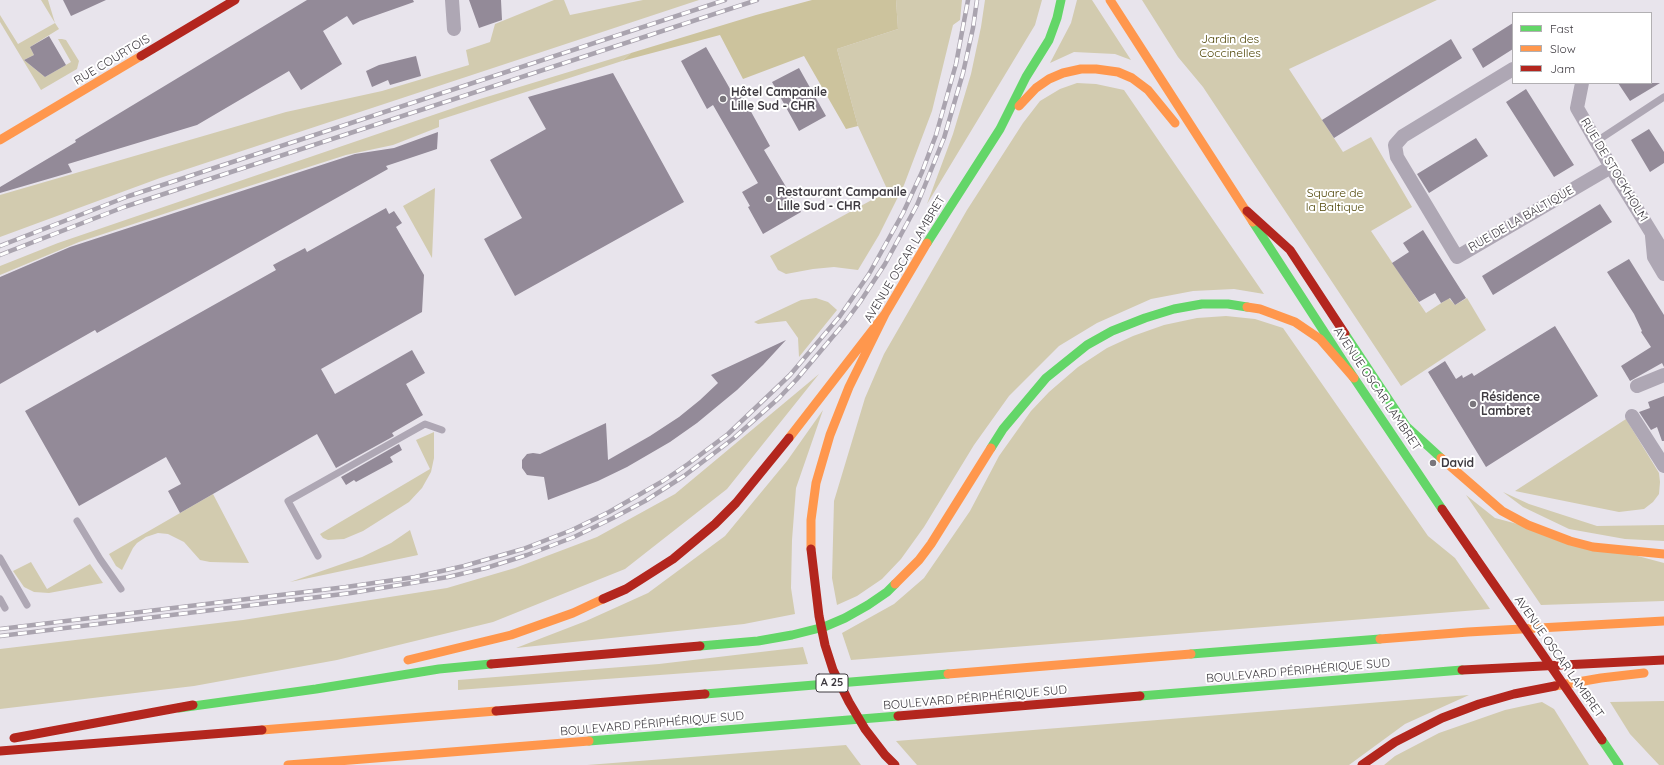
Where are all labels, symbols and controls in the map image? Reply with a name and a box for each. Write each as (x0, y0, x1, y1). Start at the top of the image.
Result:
legend (1512, 12, 1652, 84)
text: Fast (1550, 21, 1574, 36)
street label: RUE COURTOIS (71, 32, 153, 88)
park label: Jardin des Coccinelles (1199, 32, 1261, 60)
text: Slow (1550, 41, 1576, 56)
text: Jam (1550, 61, 1575, 76)
place label: Hôtel Campanile Lille Sud - CHR (731, 85, 827, 113)
marker: Hôtel Campanile Lille Sud - CHR (718, 94, 728, 104)
street label: RUE DE STOCKHOLM (1577, 116, 1651, 224)
street label: RUE DE LA BALTIQUE (1466, 183, 1576, 255)
place label: Restaurant Campanile Lille Sud - CHR (777, 185, 907, 213)
park label: Square de la Baltique (1306, 186, 1364, 214)
street label: AVENUE OSCAR LAMBRET (861, 193, 949, 325)
marker: Restaurant Campanile Lille Sud - CHR (764, 194, 774, 204)
street label: AVENUE OSCAR LAMBRET (1330, 325, 1424, 453)
place label: Résidence Lambret (1481, 390, 1540, 418)
marker: Résidence Lambret (1468, 399, 1478, 409)
place label: David (1441, 456, 1474, 470)
marker: David (1428, 458, 1438, 468)
street label: AVENUE OSCAR LAMBRET (1511, 593, 1607, 721)
street label: BOULEVARD PÉRIPHÉRIQUE SUD (1205, 656, 1391, 686)
road number: A 25 (816, 674, 848, 692)
street label: BOULEVARD PÉRIPHÉRIQUE SUD (882, 683, 1068, 713)
street label: BOULEVARD PÉRIPHÉRIQUE SUD (559, 709, 745, 739)

